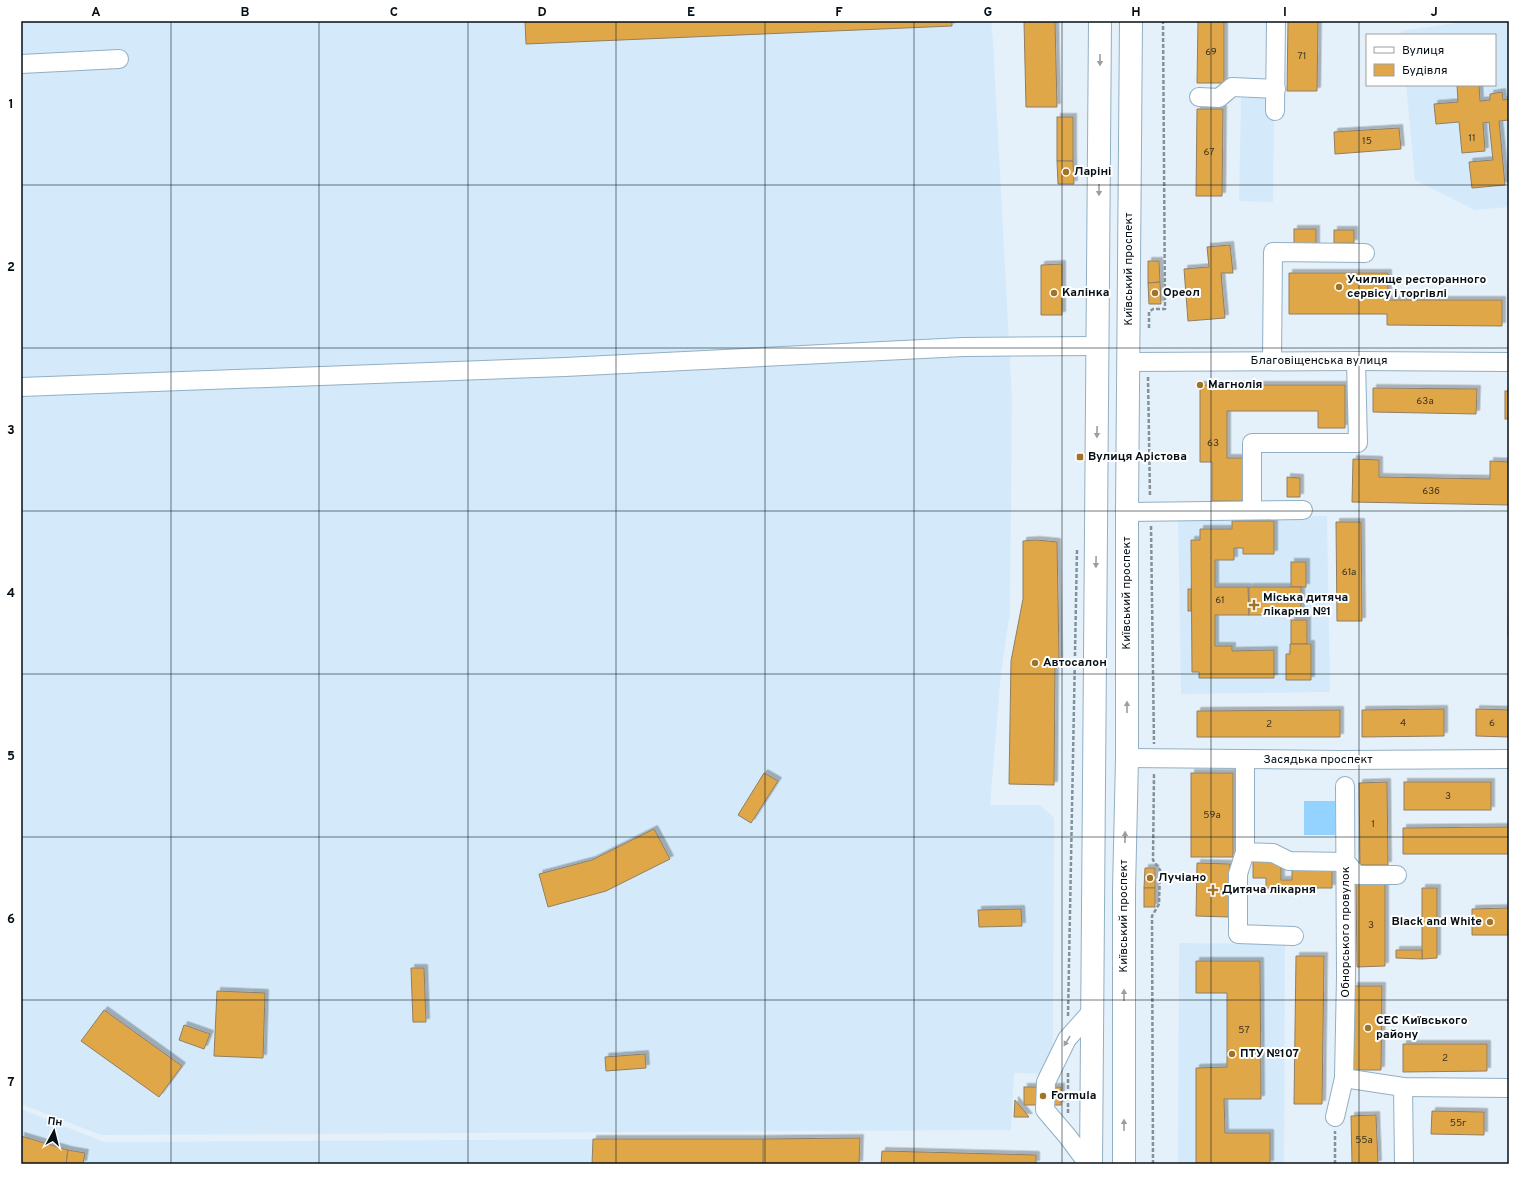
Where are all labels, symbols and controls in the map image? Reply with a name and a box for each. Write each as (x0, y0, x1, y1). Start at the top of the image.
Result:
text: A (91, 5, 101, 21)
text: B (241, 5, 250, 21)
text: C (390, 5, 398, 21)
text: D (537, 5, 547, 21)
text: E (687, 5, 695, 21)
text: F (835, 5, 843, 21)
text: G (984, 5, 993, 21)
text: H (1131, 5, 1141, 21)
text: I (1283, 5, 1287, 21)
text: J (1430, 5, 1438, 21)
legend (1366, 34, 1496, 86)
text: Вулиця (1402, 43, 1444, 59)
house number: 69 (1205, 46, 1217, 59)
house number: 71 (1297, 50, 1307, 63)
one-way arrow (1097, 54, 1103, 67)
text: Будівля (1402, 63, 1448, 79)
text: 1 (8, 97, 14, 113)
house number: 11 (1468, 132, 1476, 145)
house number: 15 (1362, 135, 1372, 148)
house number: 67 (1204, 146, 1215, 159)
place label: Ларіні (1074, 164, 1112, 180)
marker: Ларіні (1061, 167, 1071, 177)
one-way arrow (1096, 184, 1102, 197)
street label: Київський проспект (1121, 212, 1137, 326)
text: 2 (7, 260, 15, 276)
place label: Училище ресторанного сервісу і торгівлі (1347, 272, 1487, 302)
marker: Училище ресторанного сервісу і торгівлі (1334, 282, 1344, 292)
place label: Калінка (1062, 285, 1109, 301)
place label: Ореол (1163, 285, 1200, 301)
marker: Калінка (1049, 288, 1059, 298)
marker: Ореол (1150, 288, 1160, 298)
street label: Благовіщенська вулиця (1251, 353, 1387, 369)
place label: Магнолія (1208, 377, 1263, 393)
marker: Магнолія (1195, 380, 1205, 390)
house number: 63а (1416, 395, 1434, 408)
text: 3 (7, 423, 15, 439)
one-way arrow (1094, 426, 1100, 439)
house number: 63 (1207, 437, 1219, 450)
place label: Вулиця Арістова (1088, 449, 1187, 465)
marker: Вулиця Арістова (1075, 452, 1085, 462)
house number: 63б (1422, 485, 1440, 498)
street label: Київський проспект (1119, 536, 1135, 650)
one-way arrow (1093, 556, 1099, 569)
house number: 61а (1342, 566, 1356, 579)
text: 4 (7, 586, 15, 602)
place label: Міська дитяча лікарня №1 (1263, 590, 1348, 620)
house number: 61 (1215, 594, 1225, 607)
marker: Міська дитяча лікарня №1 (1248, 599, 1260, 611)
place label: Автосалон (1043, 655, 1107, 671)
marker: Автосалон (1030, 658, 1040, 668)
one-way arrow (1124, 700, 1130, 713)
house number: 4 (1400, 717, 1406, 730)
house number: 6 (1489, 717, 1495, 730)
house number: 2 (1266, 718, 1272, 731)
text: 5 (7, 749, 15, 765)
street label: Засядька проспект (1263, 752, 1373, 768)
house number: 3 (1445, 790, 1451, 803)
house number: 59а (1203, 809, 1221, 822)
house number: 1 (1371, 818, 1375, 831)
one-way arrow (1122, 830, 1128, 843)
street label: Київський проспект (1116, 859, 1132, 973)
street label: Обнорського провулок (1338, 866, 1354, 998)
place label: Лучіано (1158, 870, 1206, 886)
marker: Лучіано (1145, 873, 1155, 883)
place label: Дитяча лікарня (1222, 882, 1316, 898)
marker: Дитяча лікарня (1207, 884, 1219, 896)
text: 6 (7, 912, 15, 928)
place label: Black and White (1391, 914, 1482, 930)
marker: Black and White (1485, 917, 1495, 927)
house number: 3 (1368, 919, 1374, 932)
one-way arrow (1121, 988, 1127, 1001)
place label: СЕС Київського району (1376, 1013, 1468, 1043)
marker: СЕС Київського району (1363, 1023, 1373, 1033)
house number: 57 (1238, 1024, 1250, 1037)
one-way arrow (1063, 1035, 1070, 1047)
place label: ПТУ №107 (1240, 1046, 1299, 1062)
marker: ПТУ №107 (1227, 1049, 1237, 1059)
house number: 2 (1442, 1052, 1448, 1065)
text: 7 (8, 1075, 15, 1091)
place label: Formula (1051, 1088, 1096, 1104)
marker: Formula (1038, 1091, 1048, 1101)
north arrow (34, 1111, 74, 1151)
text: Пн (47, 1114, 63, 1130)
house number: 55г (1450, 1117, 1466, 1130)
one-way arrow (1121, 1118, 1127, 1131)
house number: 55а (1355, 1134, 1373, 1147)

